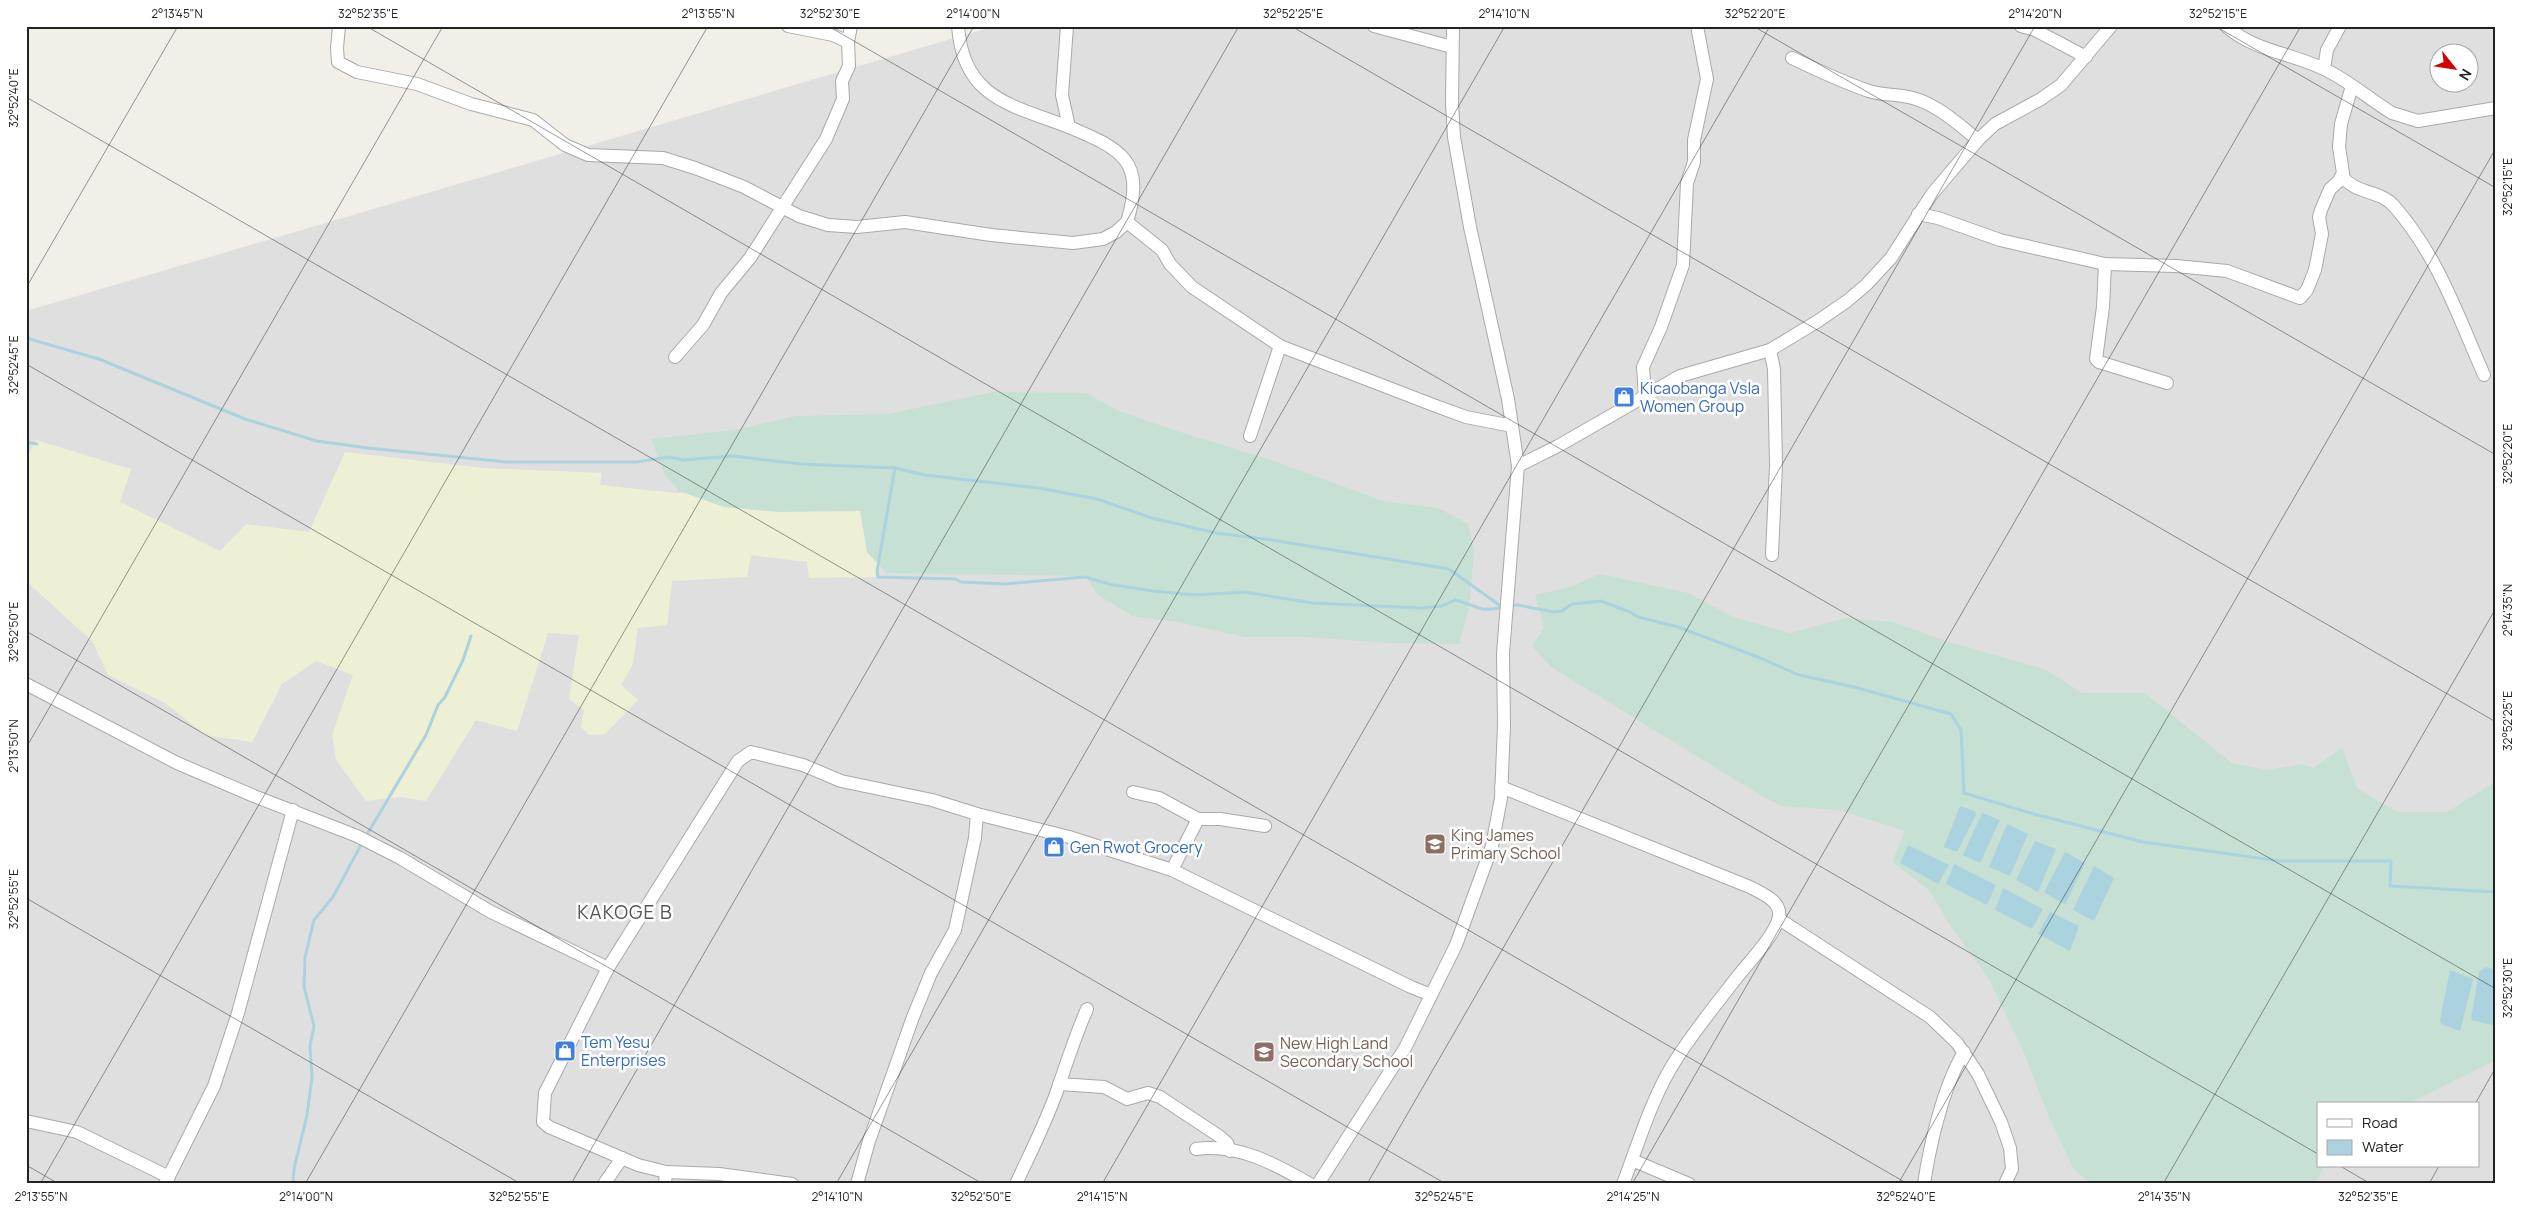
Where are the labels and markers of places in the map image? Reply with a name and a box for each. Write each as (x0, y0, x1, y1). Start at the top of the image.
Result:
place label: Kicaobanga Vsla Women Group (1640, 377, 1760, 417)
shop icon: Kicaobanga Vsla Women Group (1612, 385, 1636, 409)
place label: King James Primary School (1451, 824, 1561, 864)
school or university icon: King James Primary School (1423, 832, 1447, 856)
shop icon: Gen Rwot Grocery (1042, 835, 1066, 859)
place label: Gen Rwot Grocery (1070, 836, 1203, 858)
place label: Tem Yesu Enterprises (581, 1031, 666, 1071)
place label: New High Land Secondary School (1280, 1032, 1413, 1072)
shop icon: Tem Yesu Enterprises (553, 1039, 577, 1063)
school or university icon: New High Land Secondary School (1252, 1040, 1276, 1064)

